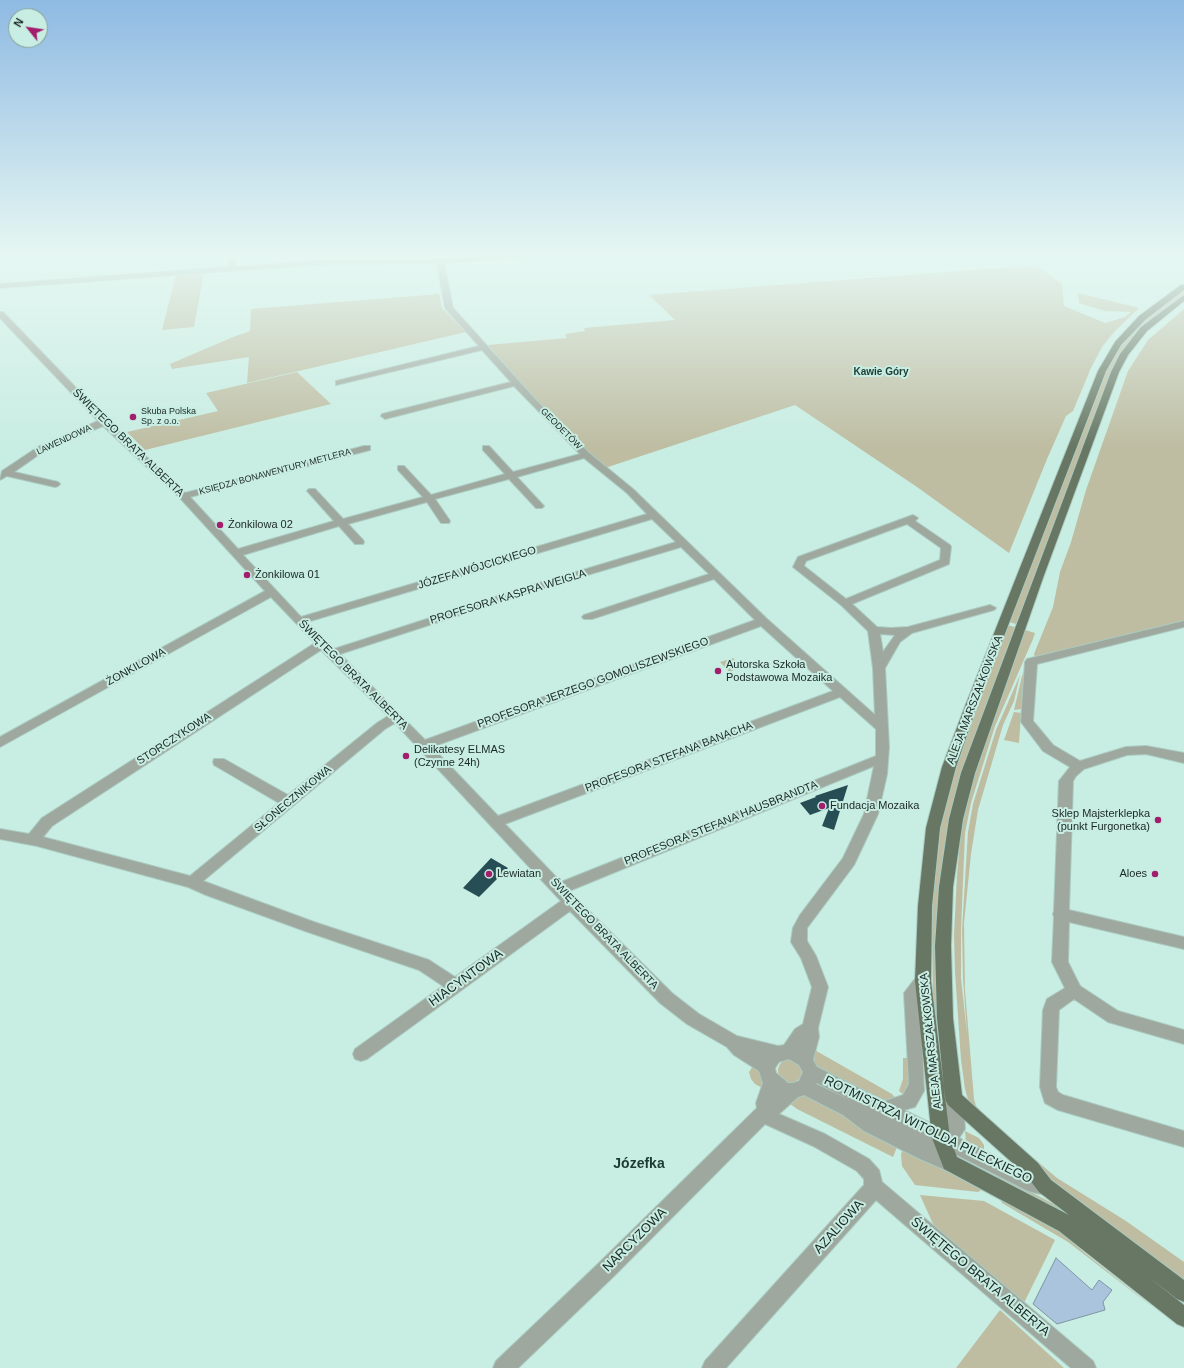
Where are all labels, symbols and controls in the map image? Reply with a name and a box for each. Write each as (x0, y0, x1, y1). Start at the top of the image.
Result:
north arrow (8, 8, 48, 48)
text: N (11, 16, 26, 29)
district label: Kawie Góry (853, 366, 909, 378)
street label: ŚWIĘTEGO BRATA ALBERTA (70, 386, 186, 500)
street label: GEODETÓW (538, 406, 584, 452)
place label: Skuba Polska Sp. z o.o. (141, 407, 196, 428)
marker: Skuba Polska Sp. z o.o. (128, 412, 138, 422)
street label: LAWENDOWA (35, 423, 93, 457)
street label: KSIĘDZA BONAWENTURY METLERA (198, 447, 352, 497)
place label: Żonkilowa 02 (228, 518, 293, 532)
marker: Żonkilowa 02 (215, 520, 225, 530)
street label: JÓZEFA WÓJCICKIEGO (416, 544, 538, 592)
street label: PROFESORA KASPRA WEIGLA (428, 567, 588, 627)
place label: Żonkilowa 01 (255, 568, 320, 582)
marker: Żonkilowa 01 (242, 570, 252, 580)
street label: ŚWIĘTEGO BRATA ALBERTA (295, 617, 411, 733)
street label: ALEJA MARSZAŁKOWSKA (944, 634, 1006, 766)
street label: PROFESORA JERZEGO GOMOLISZEWSKIEGO (476, 635, 710, 731)
street label: ŻONKILOWA (104, 645, 168, 689)
place label: Autorska Szkoła Podstawowa Mozaika (726, 658, 832, 684)
marker: Autorska Szkoła Podstawowa Mozaika (713, 666, 723, 676)
street label: STORCZYKOWA (135, 710, 213, 768)
street label: PROFESORA STEFANA BANACHA (583, 719, 755, 795)
place label: Delikatesy ELMAS (Czynne 24h) (414, 743, 505, 769)
marker: Delikatesy ELMAS (Czynne 24h) (401, 751, 411, 761)
street label: SŁONECZNIKOWA (252, 763, 334, 835)
street label: PROFESORA STEFANA HAUSBRANDTA (622, 778, 820, 868)
place label: Fundacja Mozaika (830, 799, 919, 813)
marker: Fundacja Mozaika (817, 801, 827, 811)
place label: Sklep Majsterklepka (punkt Furgonetka) (1052, 807, 1150, 833)
marker: Sklep Majsterklepka (punkt Furgonetka) (1153, 815, 1163, 825)
place label: Lewiatan (497, 867, 541, 881)
place label: Aloes (1119, 867, 1147, 881)
marker: Lewiatan (484, 869, 494, 879)
marker: Aloes (1150, 869, 1160, 879)
street label: ŚWIĘTEGO BRATA ALBERTA (547, 876, 661, 992)
street label: HIACYNTOWA (426, 946, 506, 1010)
street label: ALEJA MARSZAŁKOWSKA (917, 972, 945, 1110)
street label: ROTMISTRZA WITOLDA PILECKIEGO (821, 1073, 1035, 1187)
district label: Józefka (613, 1156, 665, 1172)
street label: AZALIOWA (811, 1197, 867, 1257)
street label: NARCYZOWA (600, 1205, 670, 1275)
street label: ŚWIĘTEGO BRATA ALBERTA (907, 1214, 1053, 1340)

